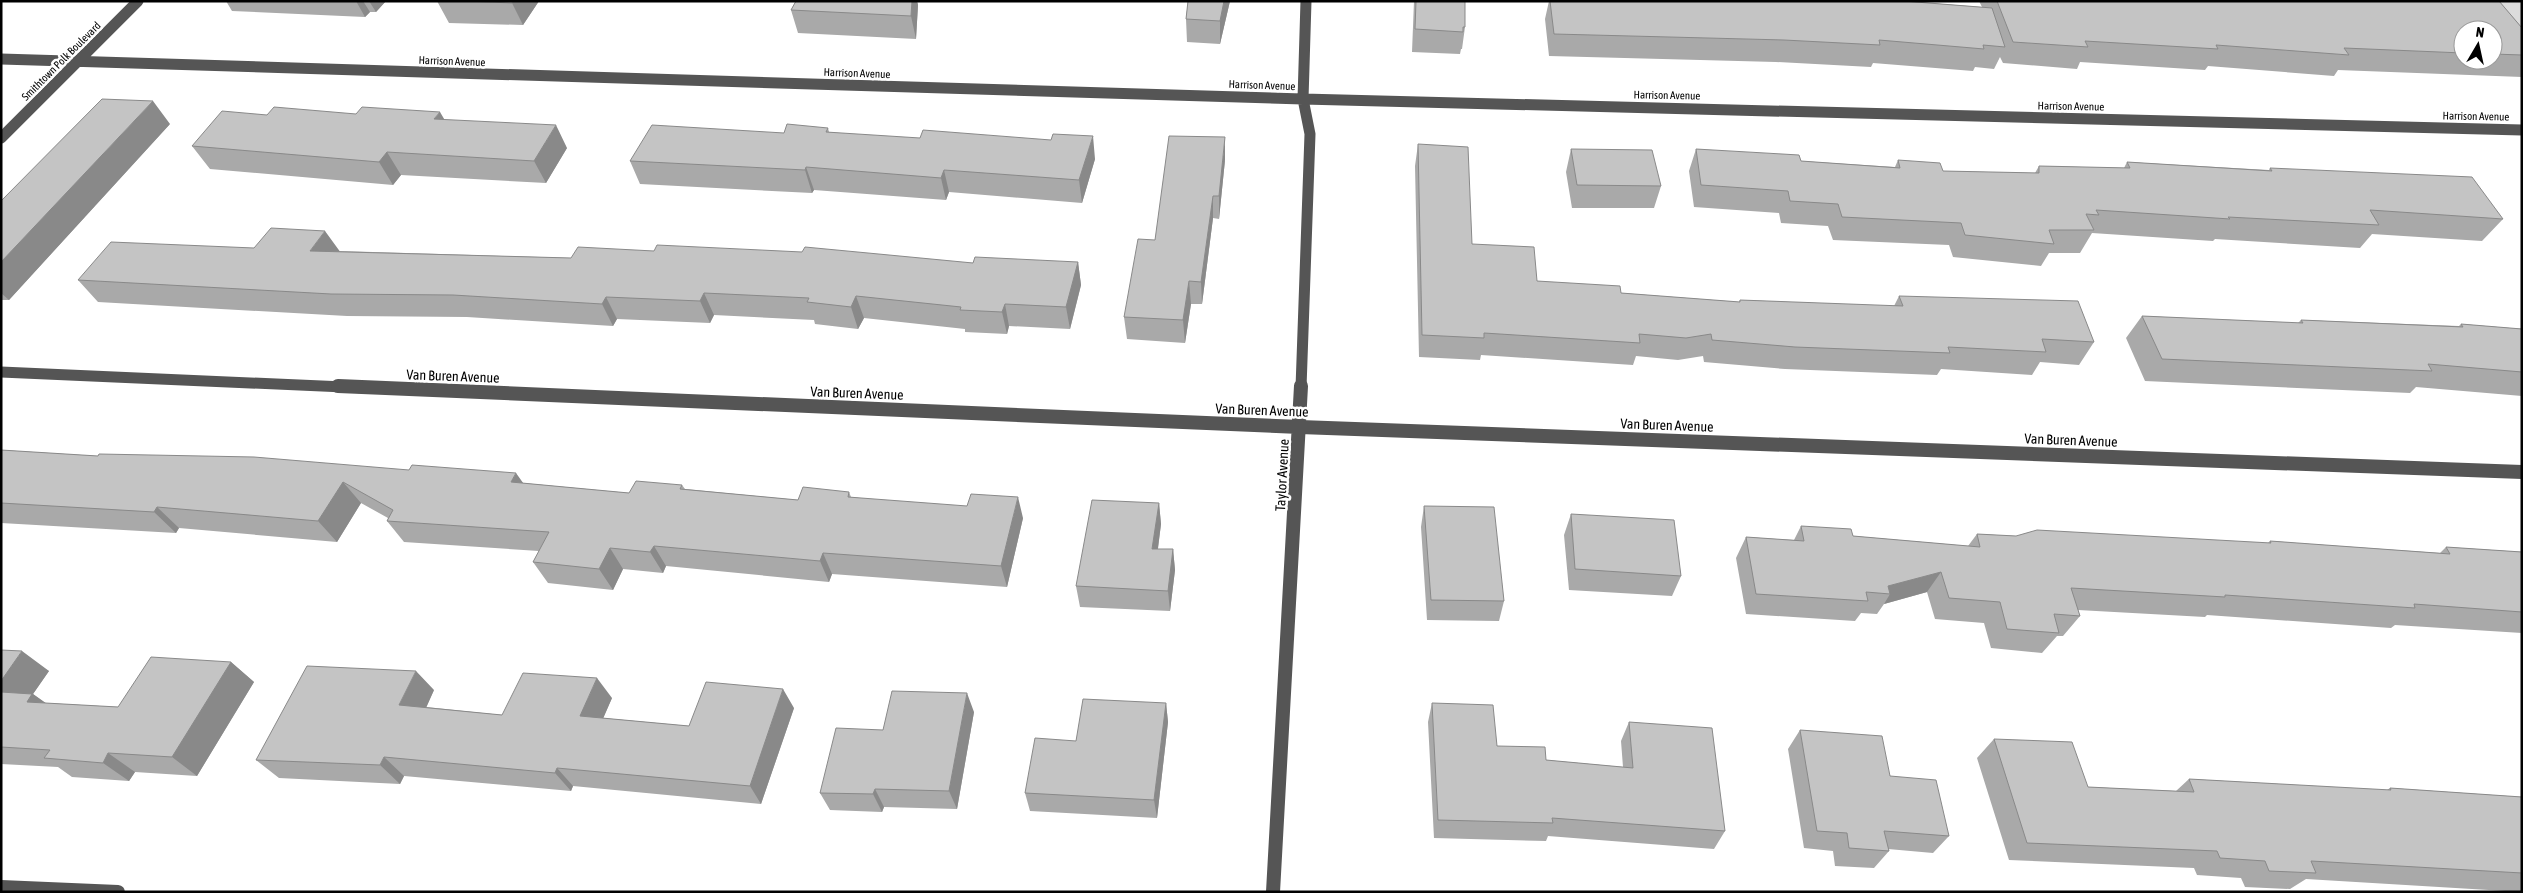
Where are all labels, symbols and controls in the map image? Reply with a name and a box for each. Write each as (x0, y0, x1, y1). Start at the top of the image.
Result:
street label: Smithtown Polk Boulevard (19, 19, 103, 103)
north arrow (2453, 20, 2503, 70)
text: N (2475, 24, 2485, 41)
street label: Harrison Avenue (418, 54, 486, 68)
street label: Harrison Avenue (823, 66, 891, 80)
street label: Harrison Avenue (1228, 78, 1296, 92)
street label: Harrison Avenue (1633, 88, 1701, 102)
street label: Harrison Avenue (2037, 99, 2105, 113)
street label: Harrison Avenue (2442, 109, 2510, 123)
street label: Van Buren Avenue (406, 366, 500, 386)
street label: Van Buren Avenue (810, 383, 904, 403)
street label: Van Buren Avenue (1215, 400, 1309, 420)
street label: Van Buren Avenue (1620, 415, 1714, 435)
street label: Van Buren Avenue (2024, 430, 2118, 450)
street label: Taylor Avenue (1272, 438, 1292, 512)

